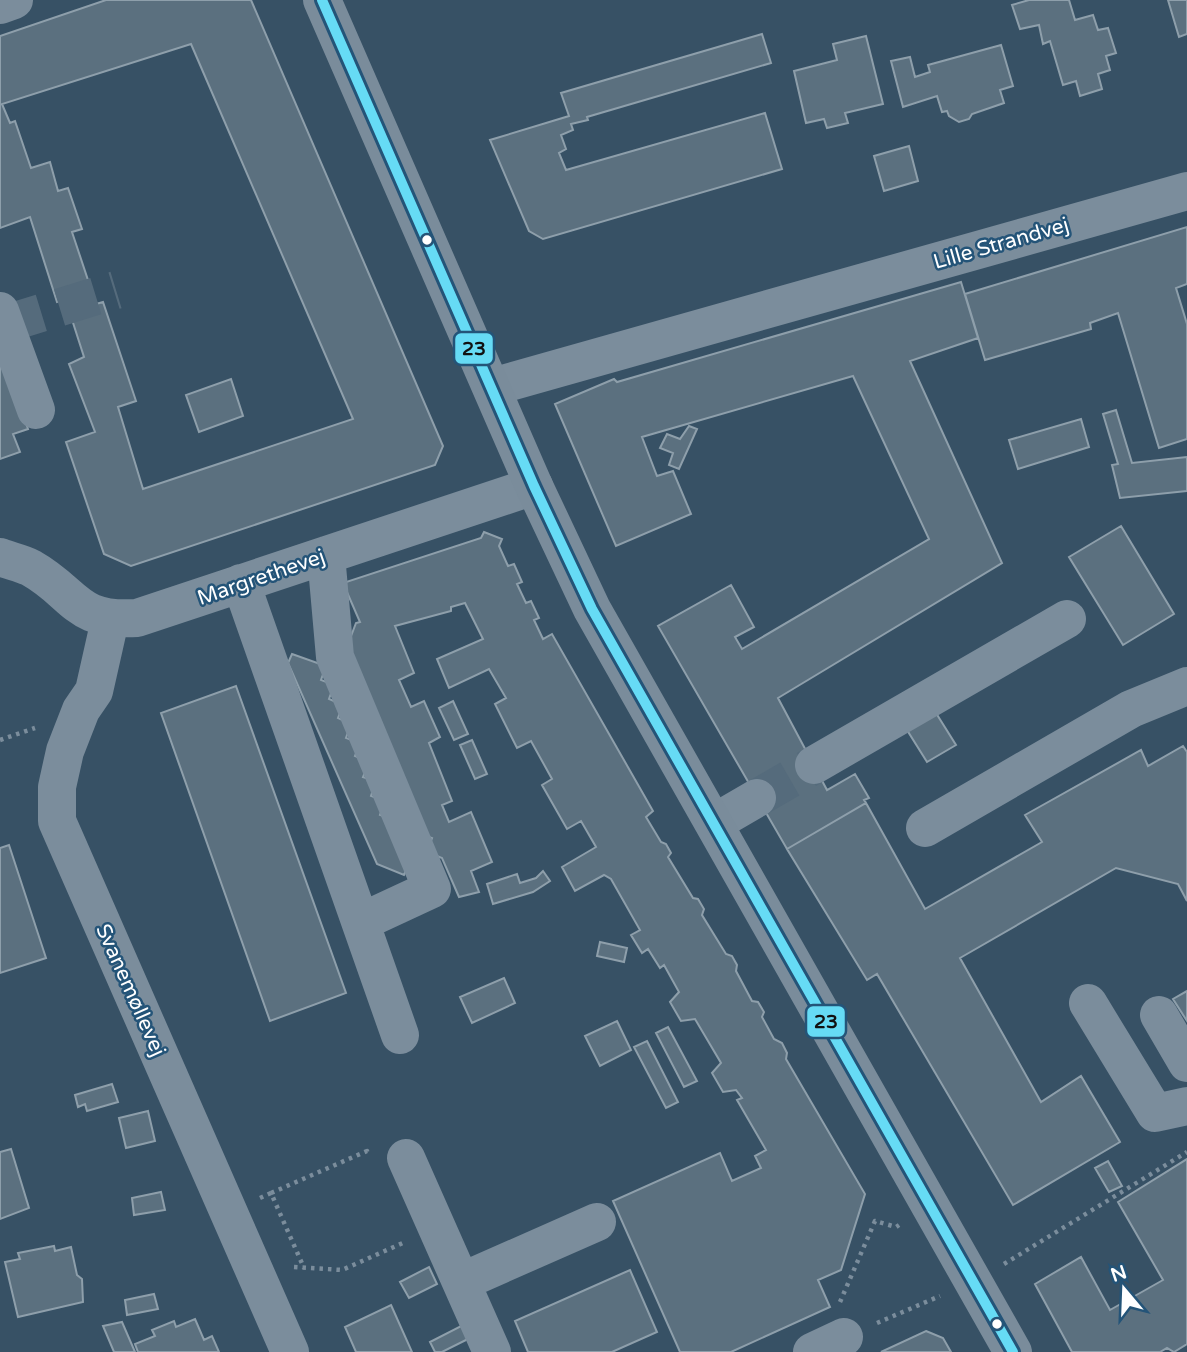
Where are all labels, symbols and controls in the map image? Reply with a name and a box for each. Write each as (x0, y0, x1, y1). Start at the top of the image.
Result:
street label: Lille Strandvej (931, 212, 1072, 275)
unlabelled marker (420, 233, 434, 247)
line badge: 23 (454, 332, 494, 365)
text: 23 (462, 338, 486, 360)
street label: Margrethevej (194, 544, 328, 611)
street label: Svanemøllevej (90, 920, 171, 1060)
line badge: 23 (806, 1005, 846, 1038)
text: 23 (814, 1011, 838, 1033)
north arrow (1089, 1254, 1159, 1324)
text: N (1108, 1261, 1130, 1287)
unlabelled marker (990, 1317, 1004, 1331)

